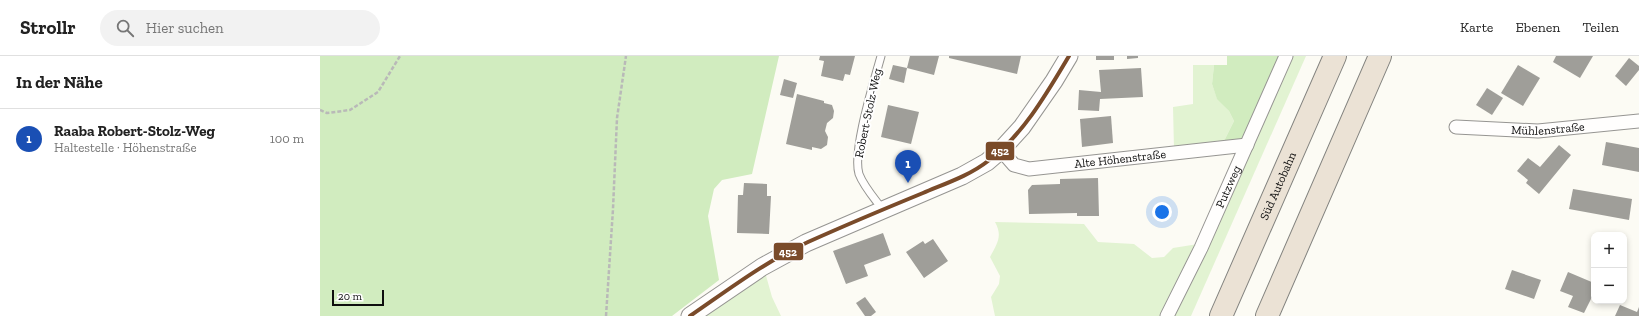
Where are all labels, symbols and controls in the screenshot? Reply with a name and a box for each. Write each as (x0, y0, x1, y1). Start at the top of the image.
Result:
search box (100, 10, 380, 46)
text: Strollr (20, 16, 76, 39)
icon: search (114, 17, 136, 39)
text: Hier suchen (146, 19, 224, 37)
text: Karte (1460, 19, 1493, 36)
text: Ebenen (1515, 19, 1560, 36)
text: Teilen (1582, 19, 1619, 36)
street label: Robert-Stolz-Weg (852, 66, 884, 159)
text: In der Nähe (16, 72, 103, 92)
street label: Mühlenstraße (1511, 119, 1586, 138)
text: Raaba Robert-Stolz-Weg (54, 122, 215, 140)
text: 1 (26, 131, 32, 146)
text: 100 m (270, 131, 304, 146)
text: Haltestelle · Höhenstraße (54, 140, 197, 155)
line badge: 452 (985, 141, 1015, 161)
text: 452 (991, 145, 1009, 158)
street label: Alte Höhenstraße (1074, 147, 1167, 171)
pin: 1 (895, 150, 921, 183)
street label: Süd Autobahn (1257, 150, 1299, 222)
street label: Putzweg (1213, 163, 1244, 210)
your location (1152, 202, 1172, 222)
map controls (1591, 232, 1627, 304)
button: + (1591, 232, 1627, 268)
line badge: 452 (773, 242, 804, 261)
text: 452 (779, 246, 797, 259)
button: − (1591, 268, 1627, 304)
scale bar (332, 288, 384, 307)
text: 20 m (338, 290, 362, 303)

